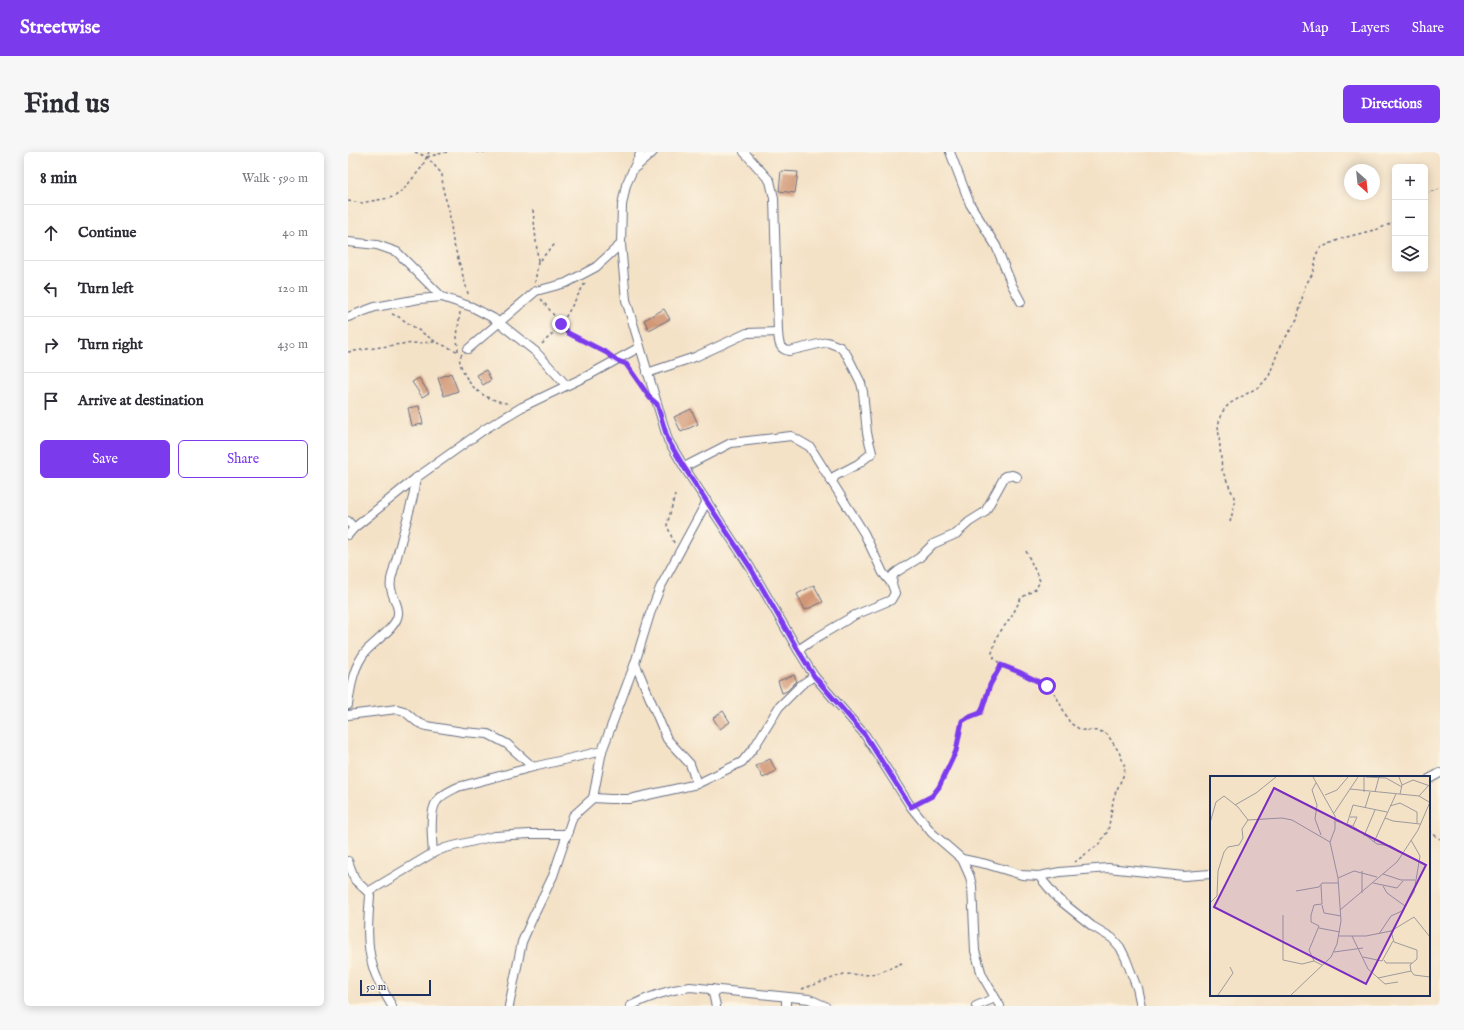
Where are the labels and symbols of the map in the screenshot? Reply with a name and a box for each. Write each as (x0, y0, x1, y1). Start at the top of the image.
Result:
north arrow (1344, 164, 1380, 200)
route end (552, 315, 570, 333)
route start (1038, 677, 1056, 695)
inset map (1210, 776, 1430, 996)
scale bar (360, 978, 431, 997)

